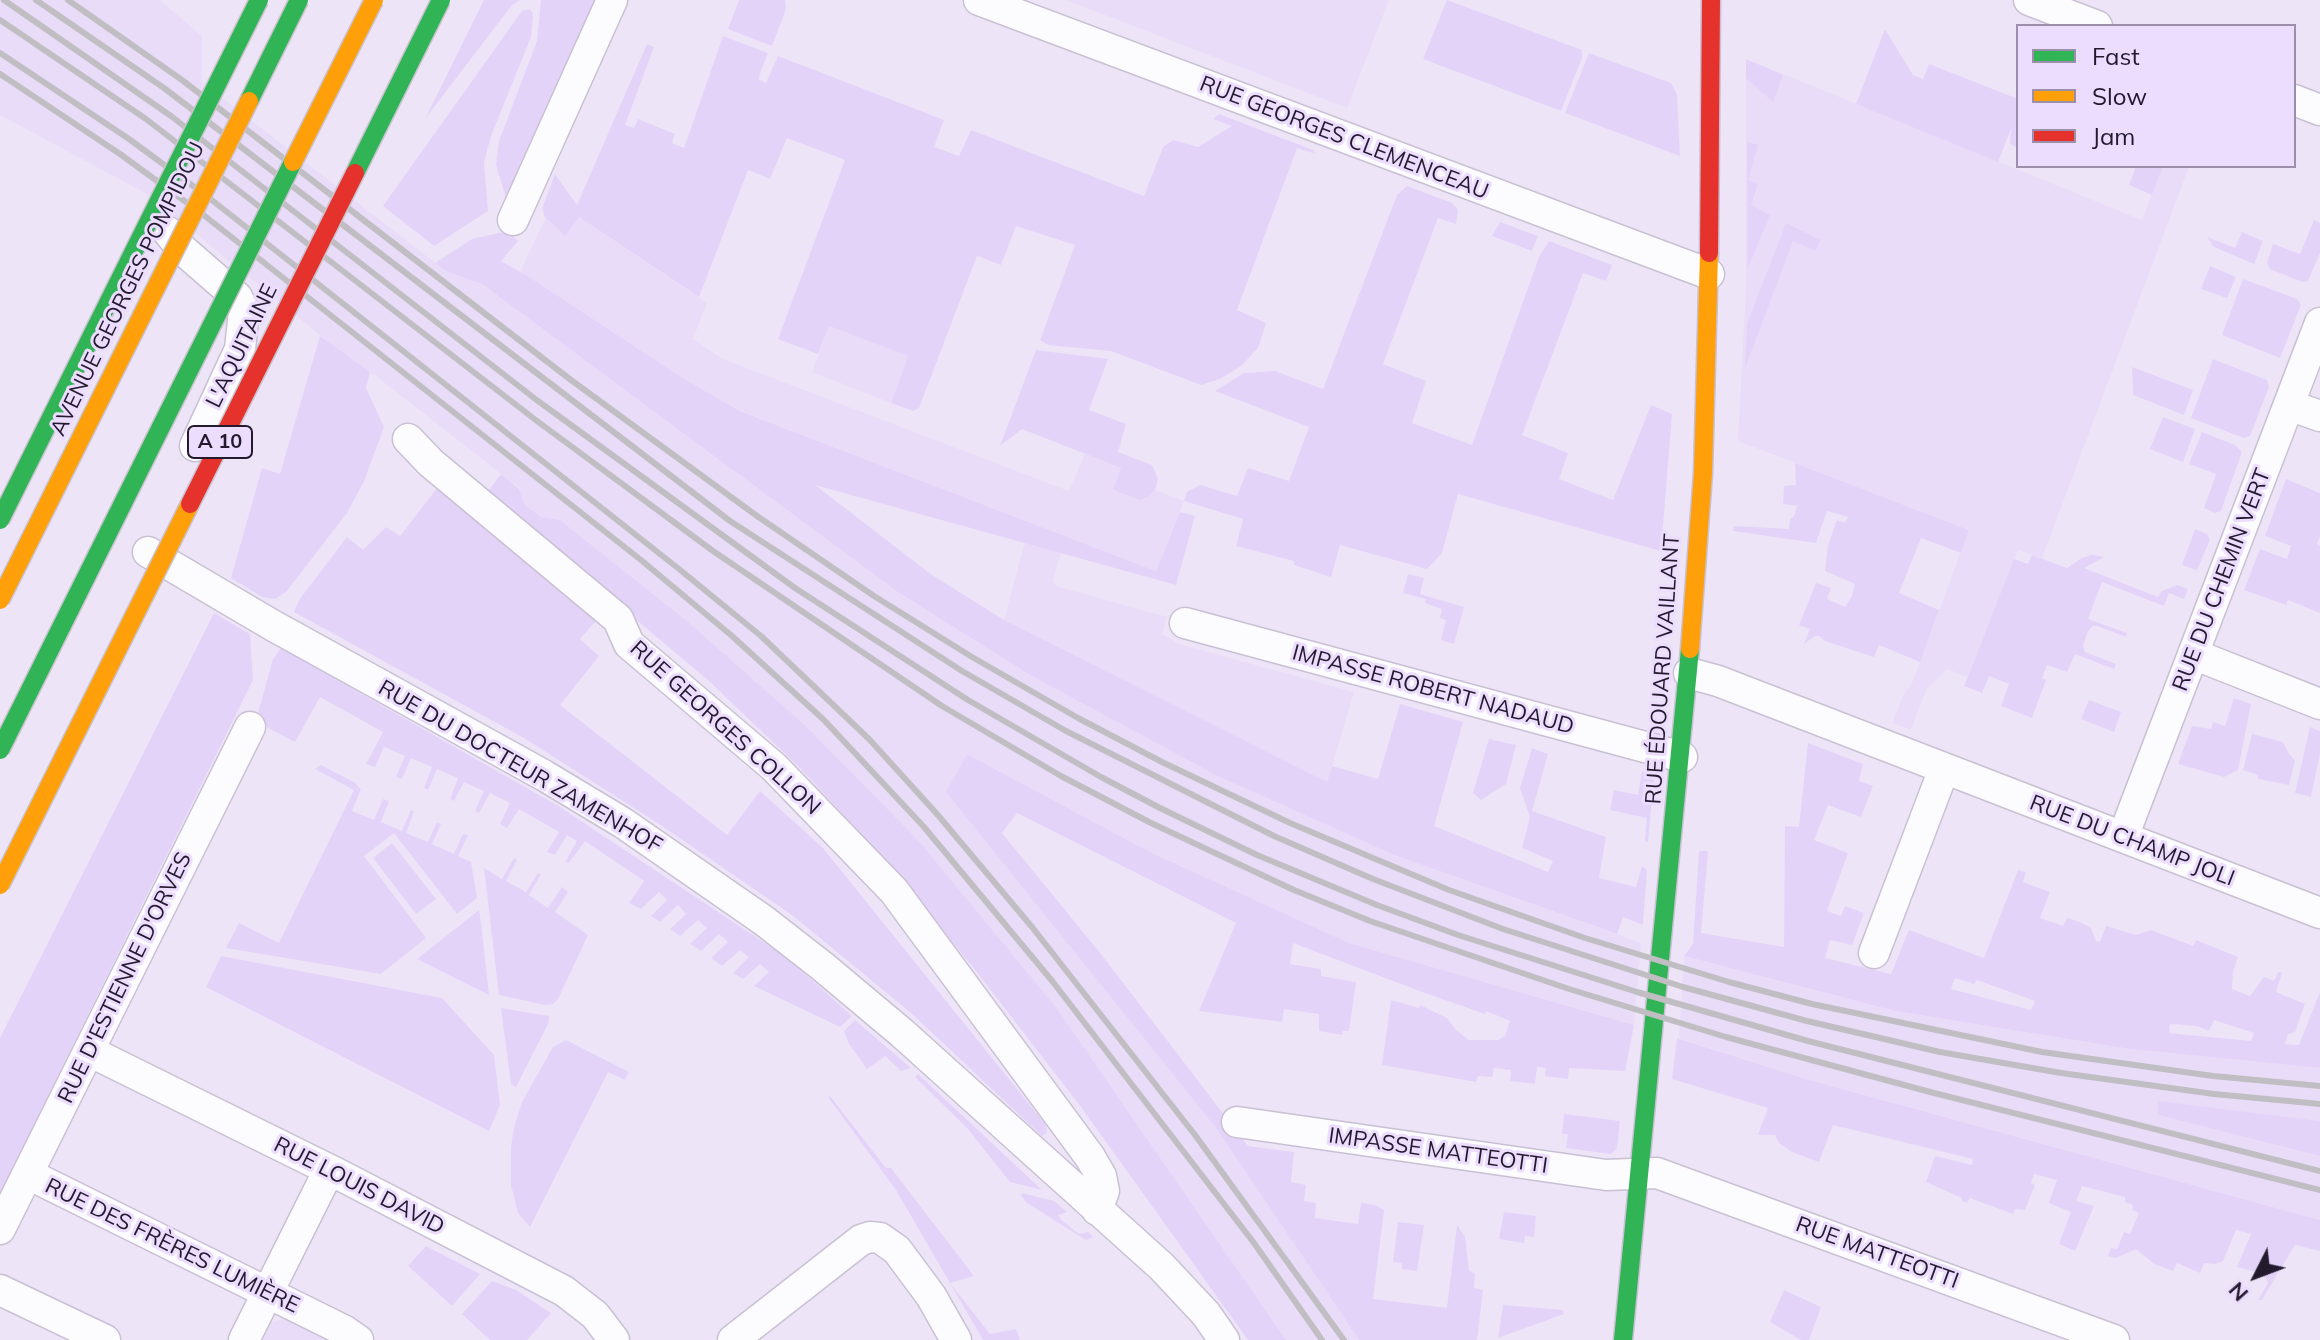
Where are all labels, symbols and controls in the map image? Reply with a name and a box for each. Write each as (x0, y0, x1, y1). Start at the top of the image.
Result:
legend (2016, 24, 2296, 168)
text: Fast (2092, 41, 2140, 71)
street label: RUE GEORGES CLEMENCEAU (1196, 71, 1492, 205)
text: Slow (2092, 81, 2147, 111)
text: Jam (2092, 121, 2135, 151)
street label: AVENUE GEORGES POMPIDOU (45, 138, 211, 440)
street label: L'AQUITAINE (201, 280, 283, 412)
road number: A 10 (188, 426, 252, 458)
street label: RUE DU CHEMIN VERT (2167, 465, 2277, 695)
street label: RUE ÉDOUARD VAILLANT (1640, 533, 1686, 805)
street label: RUE GEORGES COLLON (624, 635, 826, 821)
street label: IMPASSE ROBERT NADAUD (1289, 640, 1577, 740)
street label: RUE DU DOCTEUR ZAMENHOF (373, 675, 667, 859)
street label: RUE DU CHAMP JOLI (2026, 790, 2238, 892)
street label: RUE D'ESTIENNE D'ORVES (53, 848, 197, 1108)
street label: IMPASSE MATTEOTTI (1327, 1123, 1549, 1179)
street label: RUE LOUIS DAVID (269, 1132, 449, 1240)
street label: RUE DES FRÈRES LUMIÈRE (41, 1173, 303, 1319)
street label: RUE MATTEOTTI (1792, 1211, 1962, 1295)
north arrow (2216, 1236, 2296, 1316)
text: N (2222, 1277, 2254, 1308)

